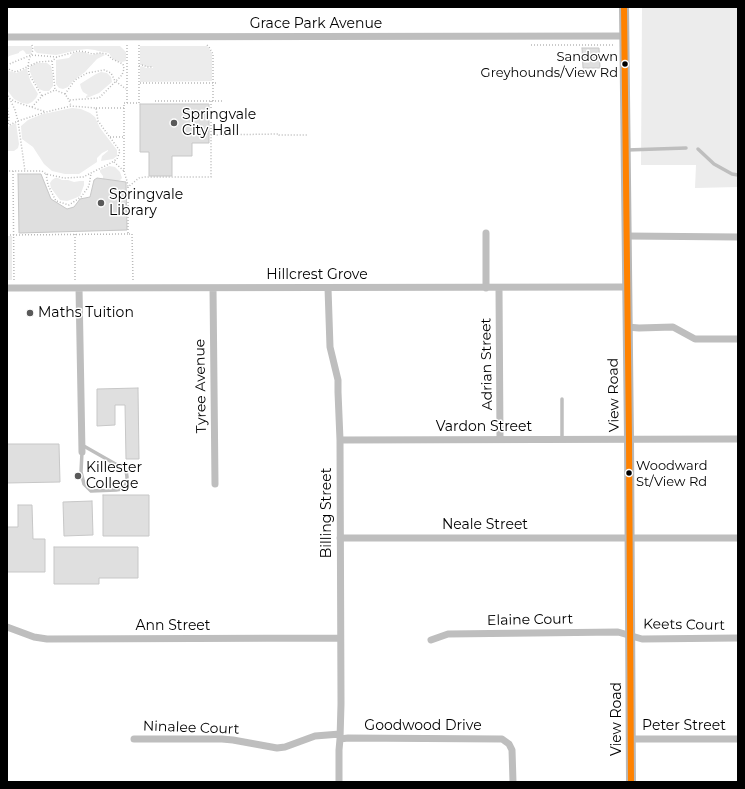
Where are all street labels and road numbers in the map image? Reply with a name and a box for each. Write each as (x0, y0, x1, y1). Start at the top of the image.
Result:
street label: Grace Park Avenue (250, 16, 382, 32)
street label: Hillcrest Grove (266, 267, 368, 283)
street label: Adrian Street (478, 318, 496, 410)
street label: Tyree Avenue (192, 339, 210, 433)
street label: View Road (605, 358, 623, 432)
street label: Vardon Street (436, 419, 532, 435)
street label: Billing Street (319, 468, 335, 558)
street label: Neale Street (442, 517, 528, 533)
street label: Elaine Court (487, 611, 573, 629)
street label: Keets Court (643, 616, 725, 634)
street label: Ann Street (136, 618, 210, 634)
street label: View Road (609, 682, 625, 756)
street label: Ninalee Court (142, 718, 240, 738)
street label: Goodwood Drive (364, 718, 482, 734)
street label: Peter Street (642, 718, 726, 734)

